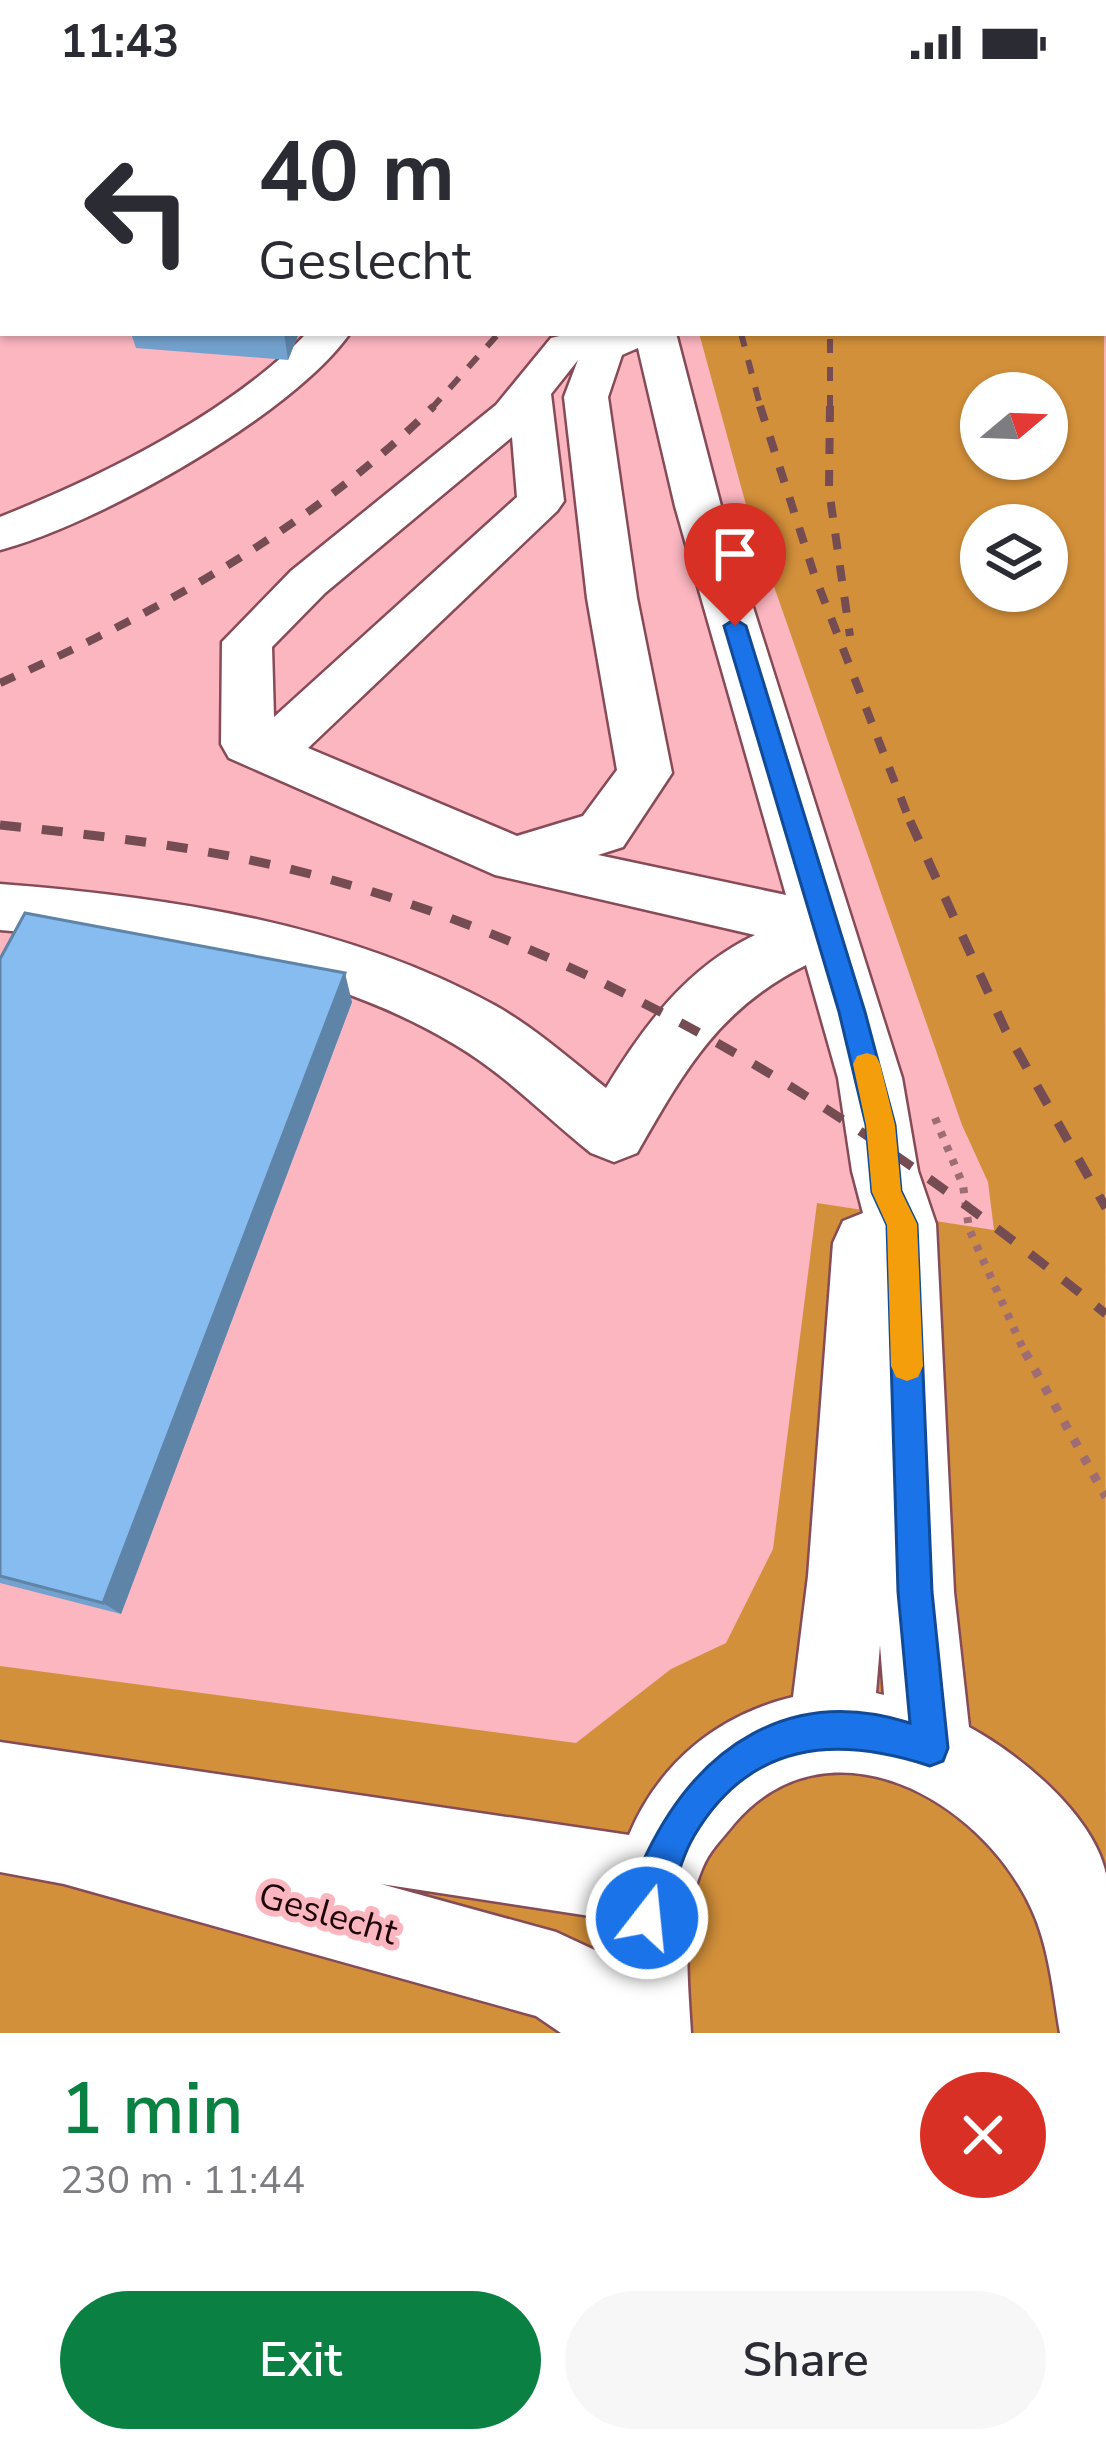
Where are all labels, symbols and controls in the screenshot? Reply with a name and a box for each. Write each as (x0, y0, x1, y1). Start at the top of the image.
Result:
text: 11:43 (60, 12, 179, 73)
text: 40 m (258, 115, 455, 230)
icon: left (60, 132, 216, 288)
text: Geslecht (258, 224, 471, 298)
north arrow (960, 372, 1068, 480)
map controls (960, 372, 1068, 612)
pin (684, 503, 786, 626)
button: layers (960, 504, 1068, 612)
icon: arrive (702, 521, 768, 587)
position arrow (584, 1855, 710, 1981)
street label: Geslecht (253, 1871, 403, 1957)
text: 1 min (60, 2060, 243, 2158)
button: close (920, 2072, 1046, 2198)
text: 230 m · 11:44 (60, 2154, 305, 2207)
button: Exit (60, 2291, 541, 2429)
button: Share (565, 2291, 1046, 2429)

